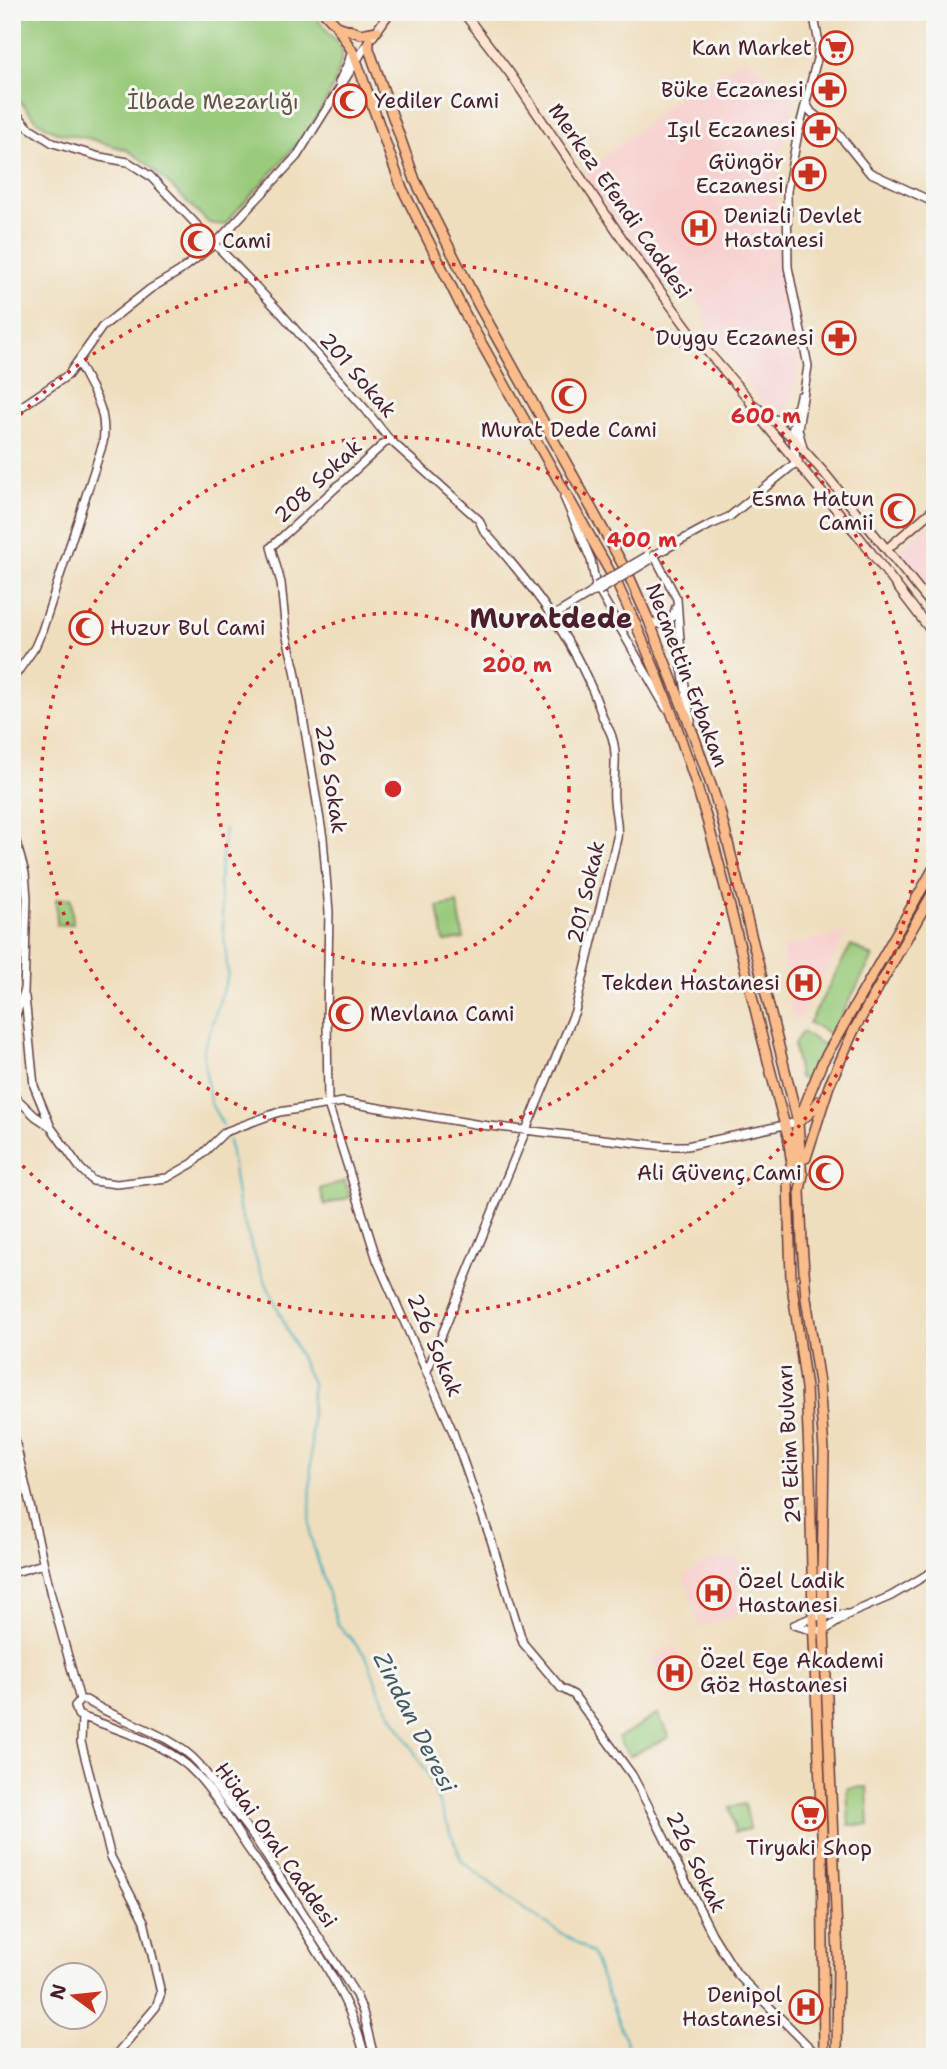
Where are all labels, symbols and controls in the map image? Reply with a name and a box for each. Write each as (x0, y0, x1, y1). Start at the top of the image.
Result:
supermarket icon: Kan Market (817, 29, 855, 67)
place label: Kan Market (692, 34, 812, 62)
pharmacy icon: Büke Eczanesi (810, 71, 848, 109)
place label: Büke Eczanesi (661, 76, 804, 104)
mosque icon: Yediler Cami (331, 82, 369, 120)
place label: Yediler Cami (374, 87, 500, 115)
park label: İlbade Mezarlığı (127, 88, 299, 116)
street label: Merkez Efendi Caddesi (542, 98, 698, 304)
pharmacy icon: Işıl Eczanesi (801, 111, 839, 149)
place label: Işıl Eczanesi (667, 116, 796, 144)
place label: Güngör Eczanesi (696, 148, 784, 200)
pharmacy icon: Güngör Eczanesi (790, 155, 828, 193)
place label: Denizli Devlet Hastanesi (724, 202, 862, 254)
hospital icon: Denizli Devlet Hastanesi (680, 209, 718, 247)
mosque icon: Cami (179, 222, 217, 260)
place label: Cami (222, 227, 272, 255)
pharmacy icon: Duygu Eczanesi (820, 319, 858, 357)
place label: Duygu Eczanesi (656, 324, 814, 352)
street label: 201 Sokak (313, 326, 403, 424)
mosque icon: Murat Dede Cami (550, 377, 588, 415)
text: 600 m (731, 402, 801, 430)
place label: Murat Dede Cami (481, 416, 657, 444)
street label: 208 Sokak (268, 433, 368, 529)
place label: Esma Hatun Camii (751, 485, 874, 537)
mosque icon: Esma Hatun Camii (879, 492, 917, 530)
text: 400 m (607, 526, 677, 554)
street label: Necmettin Erbakan (639, 579, 735, 771)
district label: Muratdede (469, 599, 633, 637)
mosque icon: Huzur Bul Cami (67, 609, 105, 647)
place label: Huzur Bul Cami (110, 614, 266, 642)
text: 200 m (482, 651, 552, 679)
street label: 226 Sokak (309, 723, 353, 835)
centre of rings (381, 777, 405, 801)
street label: 201 Sokak (561, 838, 611, 946)
hospital icon: Tekden Hastanesi (785, 964, 823, 1002)
place label: Tekden Hastanesi (602, 969, 780, 997)
mosque icon: Mevlana Cami (327, 995, 365, 1033)
place label: Mevlana Cami (370, 1000, 515, 1028)
mosque icon: Ali Güvenç Cami (807, 1154, 845, 1192)
place label: Ali Güvenç Cami (637, 1159, 802, 1187)
street label: 226 Sokak (401, 1289, 469, 1401)
street label: 29 Ekim Bulvarı (771, 1363, 807, 1525)
place label: Özel Ladik Hastanesi (738, 1567, 845, 1619)
hospital icon: Özel Ladik Hastanesi (695, 1574, 733, 1612)
water label: Zindan Deresi (367, 1646, 464, 1798)
place label: Özel Ege Akademi Göz Hastanesi (700, 1647, 884, 1699)
hospital icon: Özel Ege Akademi Göz Hastanesi (656, 1654, 694, 1692)
street label: Hüdai Oral Caddesi (208, 1757, 344, 1933)
supermarket icon: Tiryaki Shop (790, 1795, 828, 1833)
street label: 226 Sokak (659, 1807, 733, 1917)
place label: Tiryaki Shop (746, 1834, 872, 1862)
north arrow (38, 1960, 108, 2030)
text: N (44, 1981, 72, 2002)
place label: Denipol Hastanesi (682, 1981, 783, 2033)
hospital icon: Denipol Hastanesi (787, 1988, 825, 2026)

